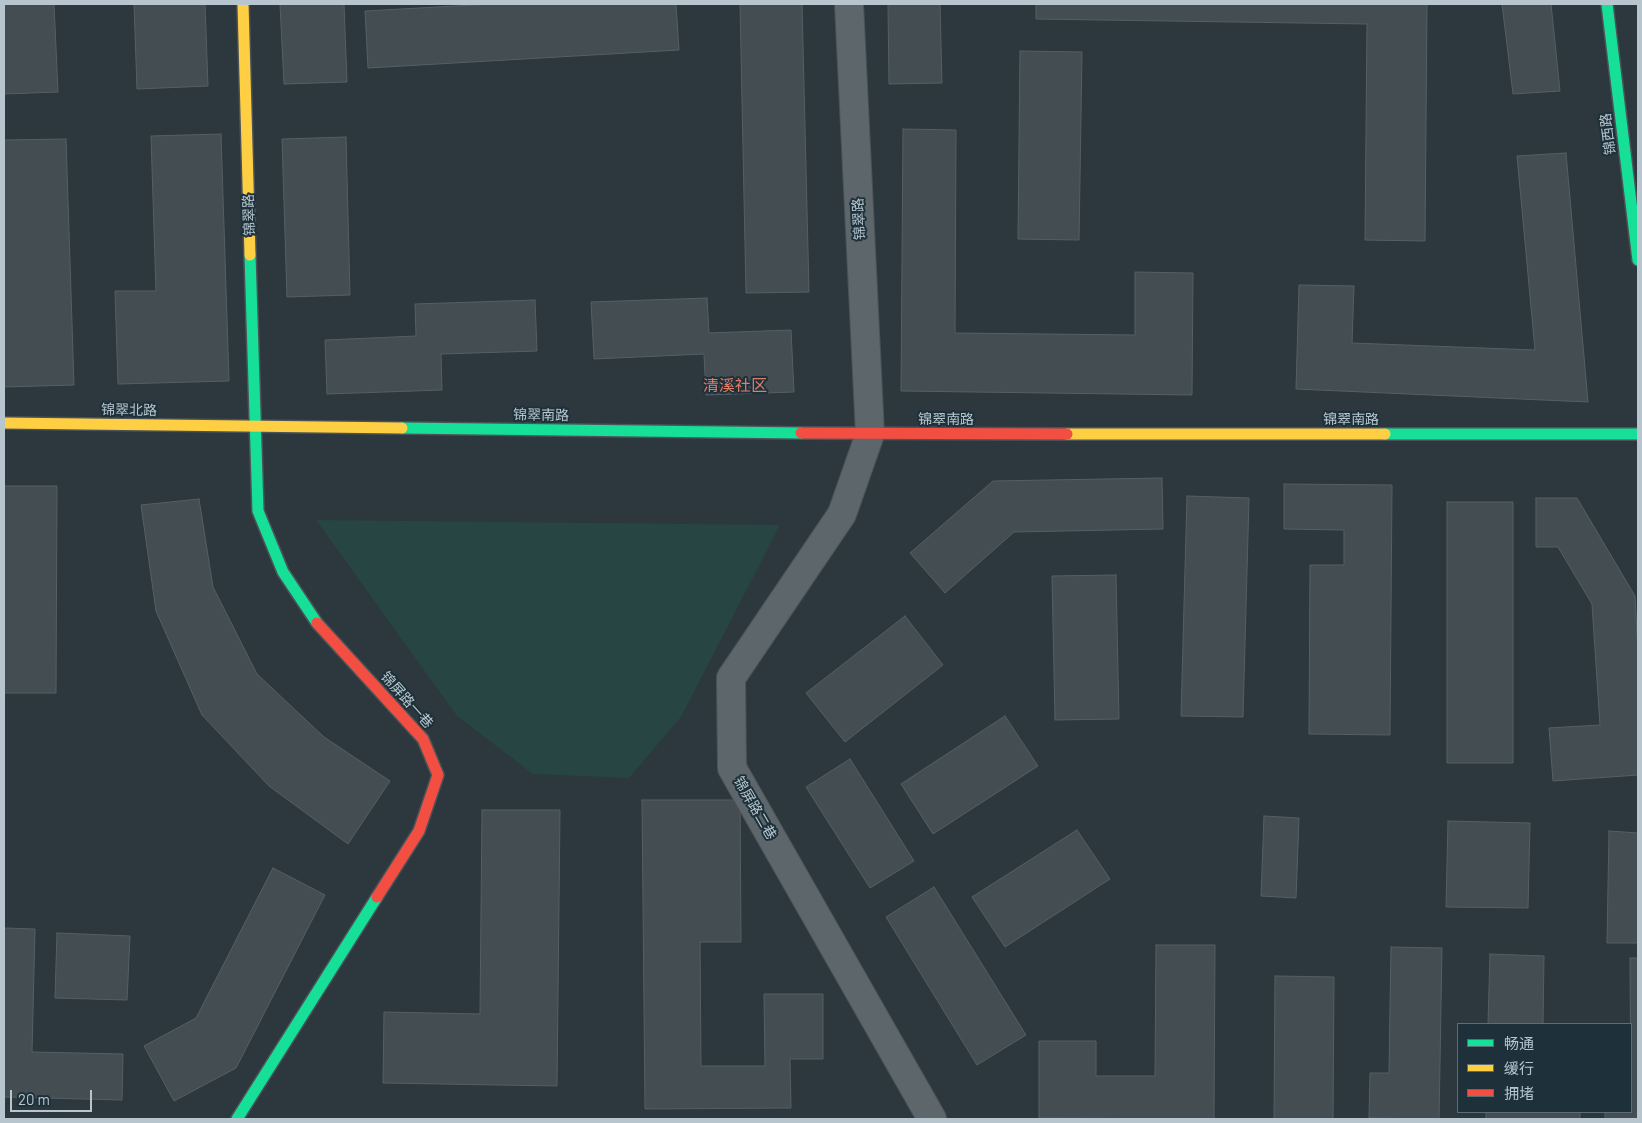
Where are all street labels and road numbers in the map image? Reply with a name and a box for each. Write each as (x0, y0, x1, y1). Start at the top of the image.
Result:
street label: 锦西路 (1597, 112, 1619, 156)
street label: 锦翠路 (240, 194, 258, 236)
street label: 锦翠路 (850, 198, 868, 240)
street label: 锦翠北路 (101, 401, 157, 419)
street label: 锦翠南路 (513, 406, 569, 424)
street label: 锦翠南路 (918, 411, 974, 427)
street label: 锦翠南路 (1323, 411, 1379, 427)
street label: 锦屏路一巷 (377, 668, 437, 732)
street label: 锦屏路二巷 (730, 773, 780, 843)

